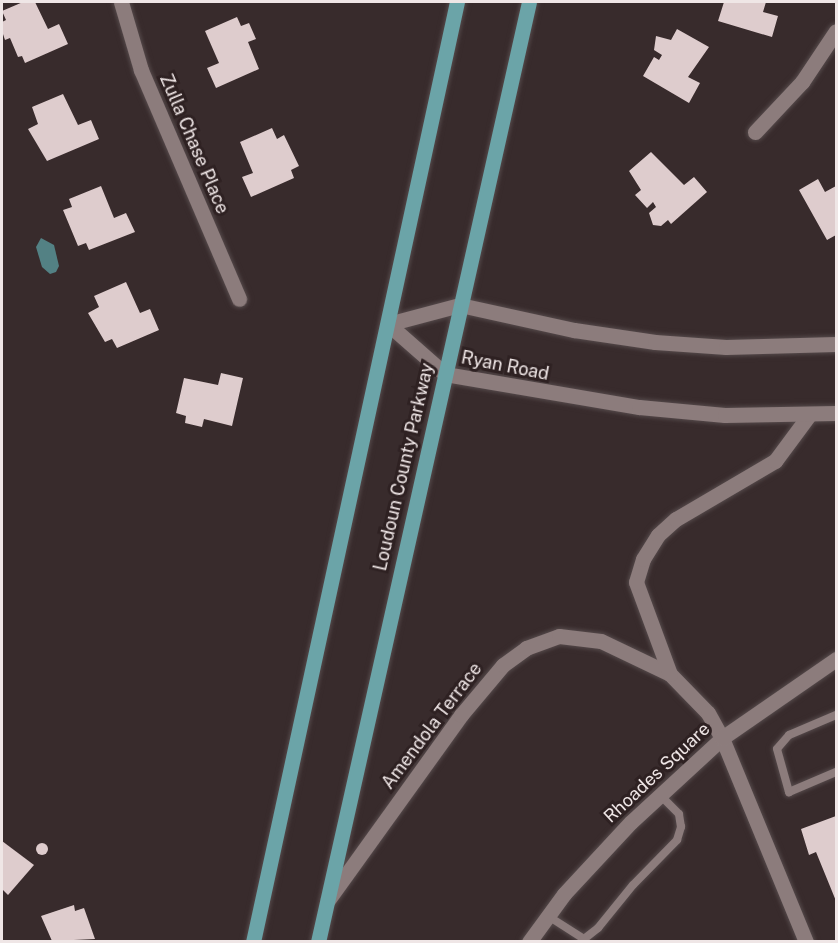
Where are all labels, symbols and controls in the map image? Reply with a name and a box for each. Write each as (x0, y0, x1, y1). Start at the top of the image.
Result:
street label: Zulla Chase Place (155, 71, 233, 217)
street label: Ryan Road (459, 347, 551, 385)
street label: Loudoun County Parkway (370, 361, 438, 573)
street label: Amendola Terrace (377, 658, 487, 794)
street label: Rhoades Square (600, 718, 714, 828)

